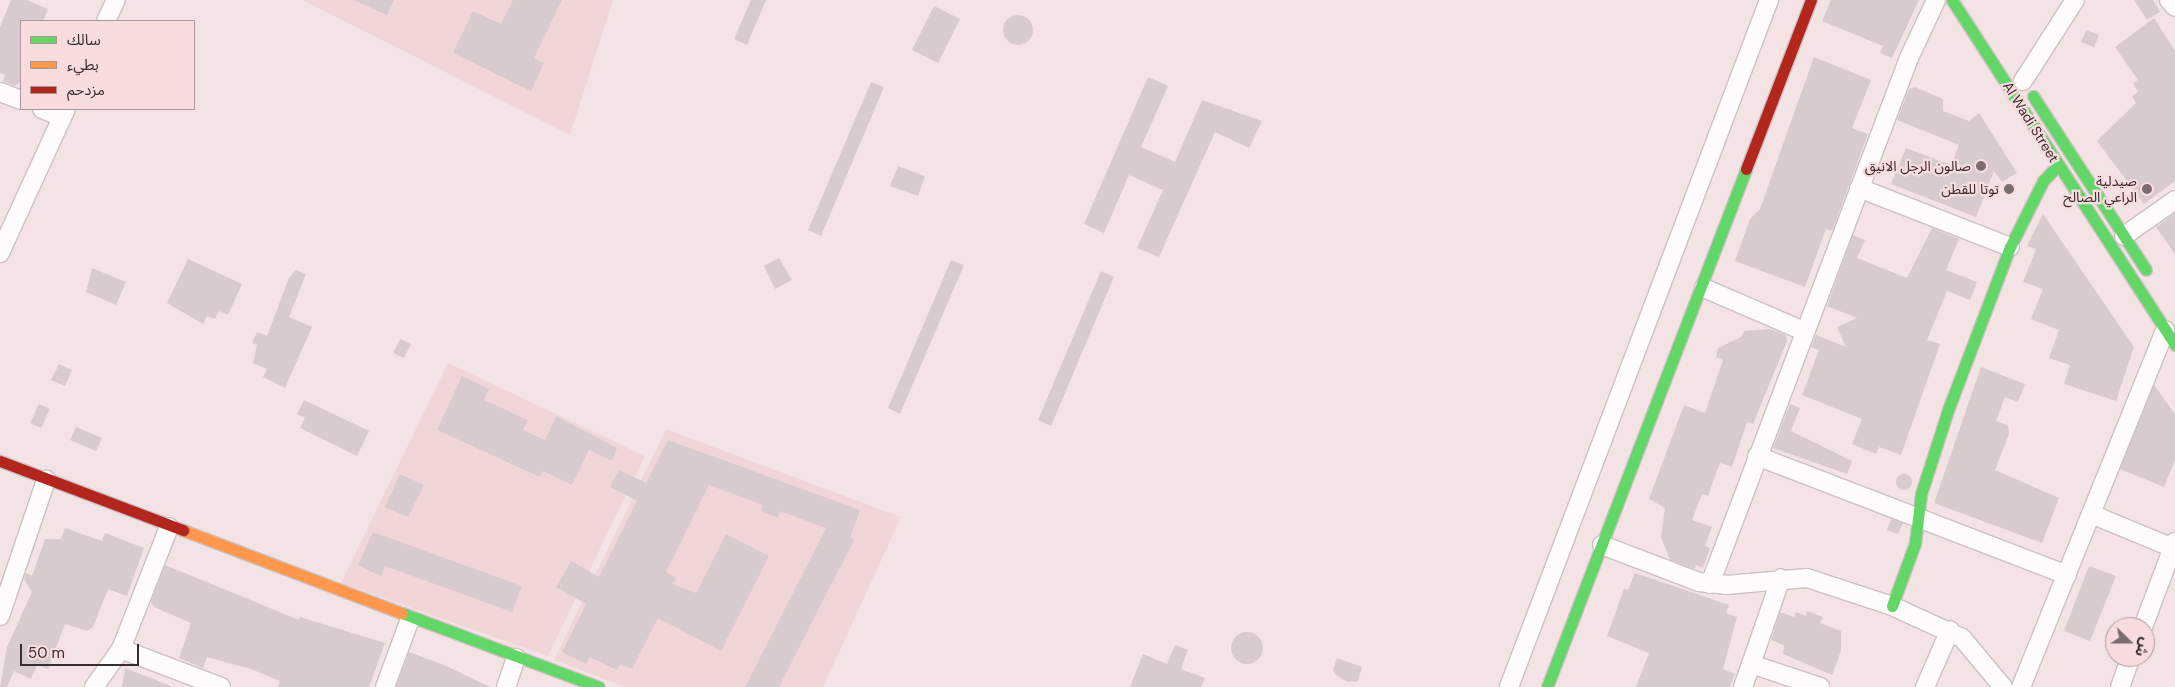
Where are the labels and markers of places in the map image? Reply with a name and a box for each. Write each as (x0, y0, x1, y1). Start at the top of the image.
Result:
place label: صالون الرجل الانيق (1865, 158, 1971, 174)
marker: صالون الرجل الانيق (1975, 160, 1987, 172)
place label: صيدلية الراعي الصالح (2063, 173, 2137, 206)
place label: توتا للقطن (1941, 181, 1999, 197)
marker: توتا للقطن (2003, 183, 2015, 195)
marker: صيدلية الراعي الصالح (2141, 183, 2153, 195)

